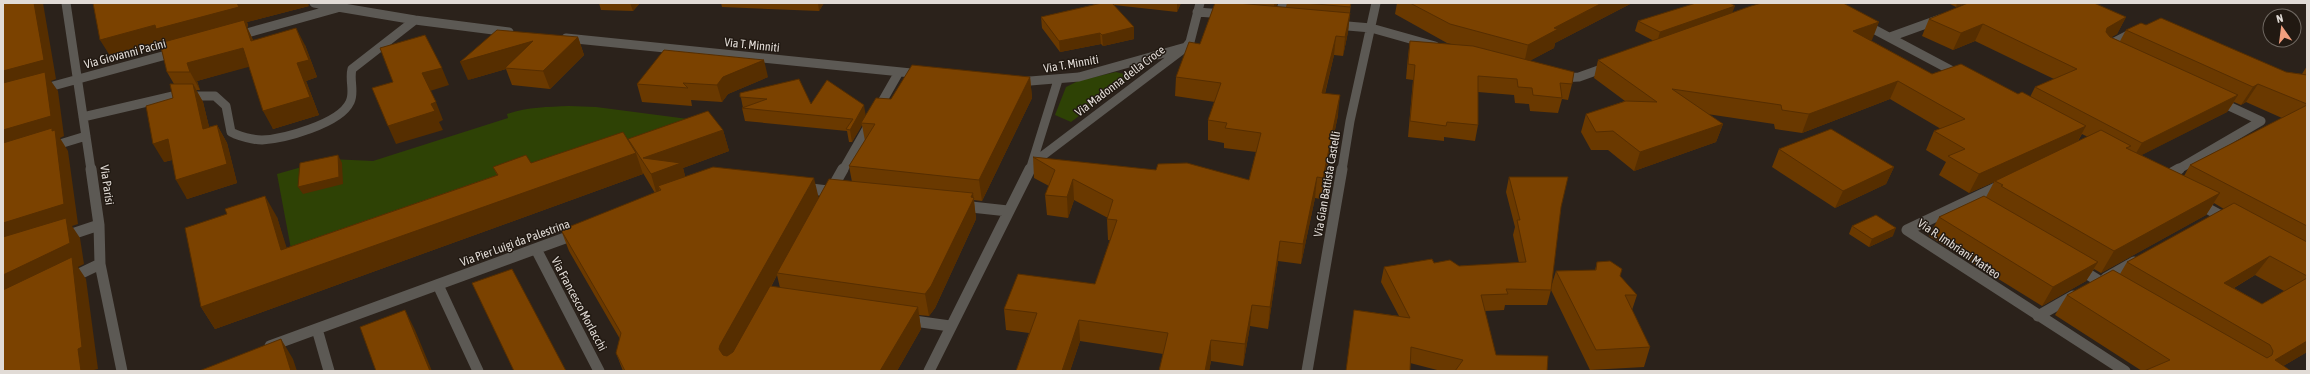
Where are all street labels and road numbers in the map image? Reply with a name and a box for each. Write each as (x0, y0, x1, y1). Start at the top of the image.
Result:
street label: Via T. Minniti (724, 35, 780, 55)
street label: Via Giovanni Pacini (83, 36, 167, 72)
street label: Via Madonna della Croce (1072, 43, 1168, 119)
street label: Via T. Minniti (1042, 52, 1100, 76)
street label: Via Gian Battista Castelli (1311, 130, 1343, 238)
street label: Via Parisi (97, 164, 117, 206)
street label: Via R. Imbriani Matteo (1915, 216, 2003, 282)
street label: Via Pier Luigi da Palestrina (458, 217, 572, 269)
street label: Via Francesco Morlacchi (548, 255, 610, 353)

